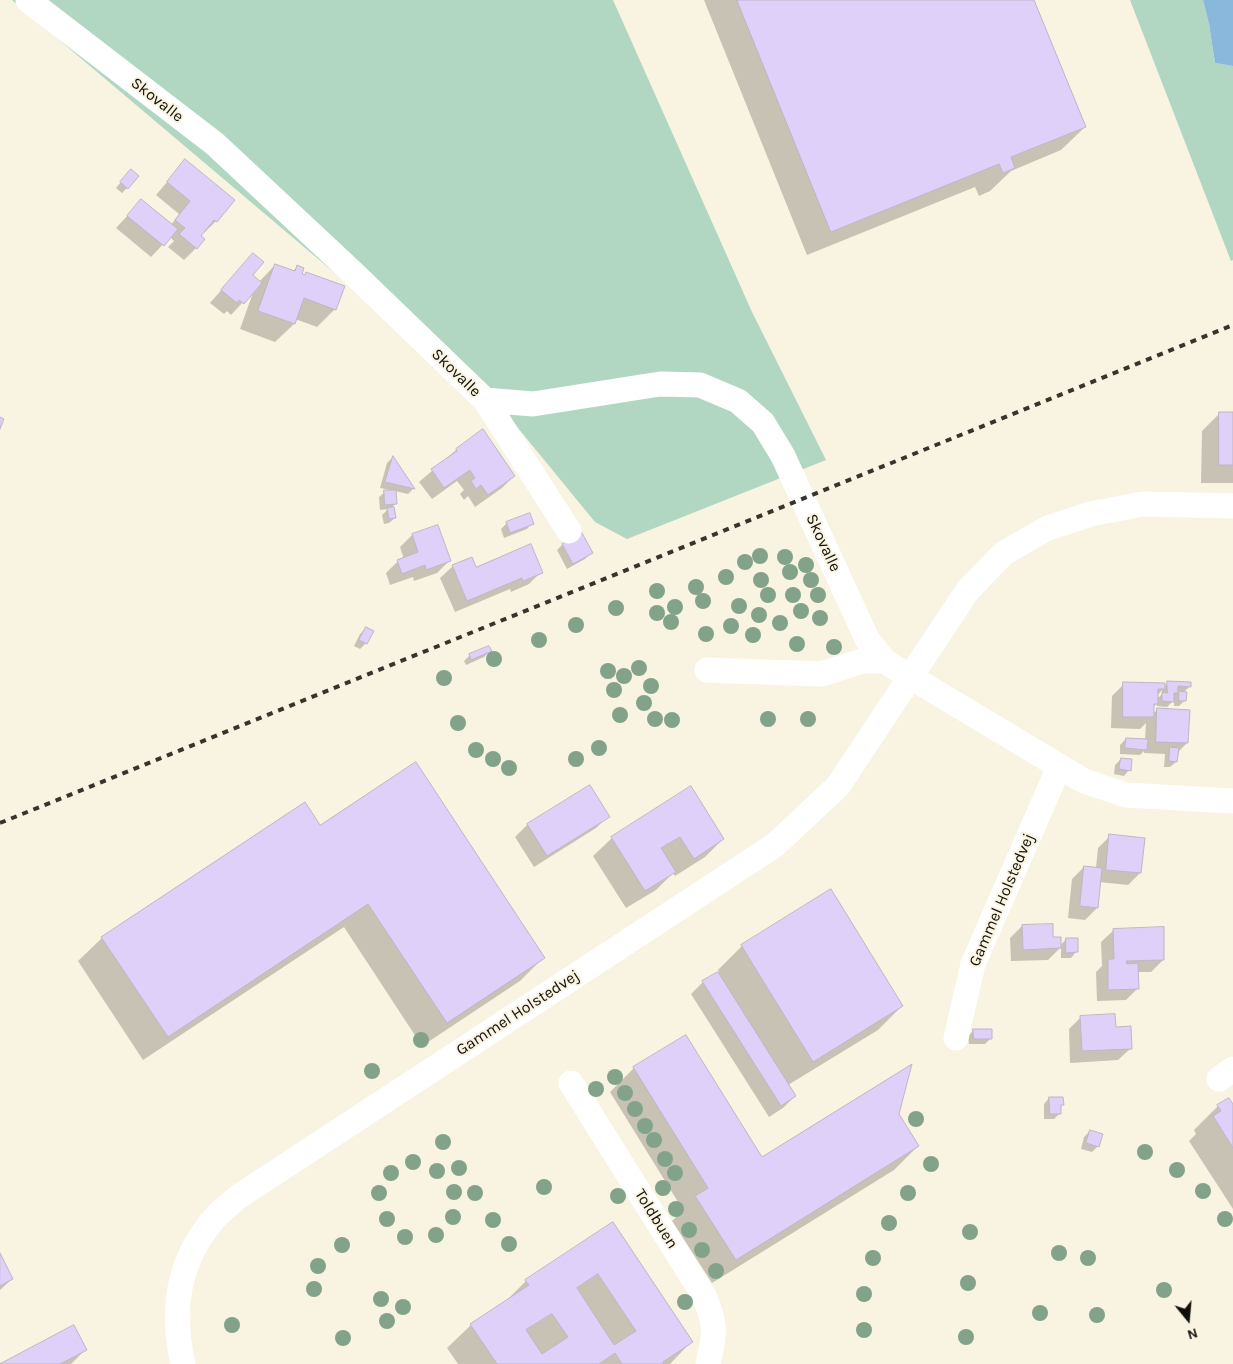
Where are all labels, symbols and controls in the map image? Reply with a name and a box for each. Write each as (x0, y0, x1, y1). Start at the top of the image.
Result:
street label: Skovalle (127, 74, 187, 126)
street label: Skovalle (427, 345, 485, 401)
street label: Skovalle (801, 511, 845, 575)
street label: Gammel Holstedvej (965, 830, 1039, 970)
street label: Gammel Holstedvej (453, 966, 583, 1060)
street label: Toldbuen (630, 1186, 682, 1252)
north arrow (1163, 1294, 1213, 1344)
text: N (1185, 1324, 1200, 1343)

